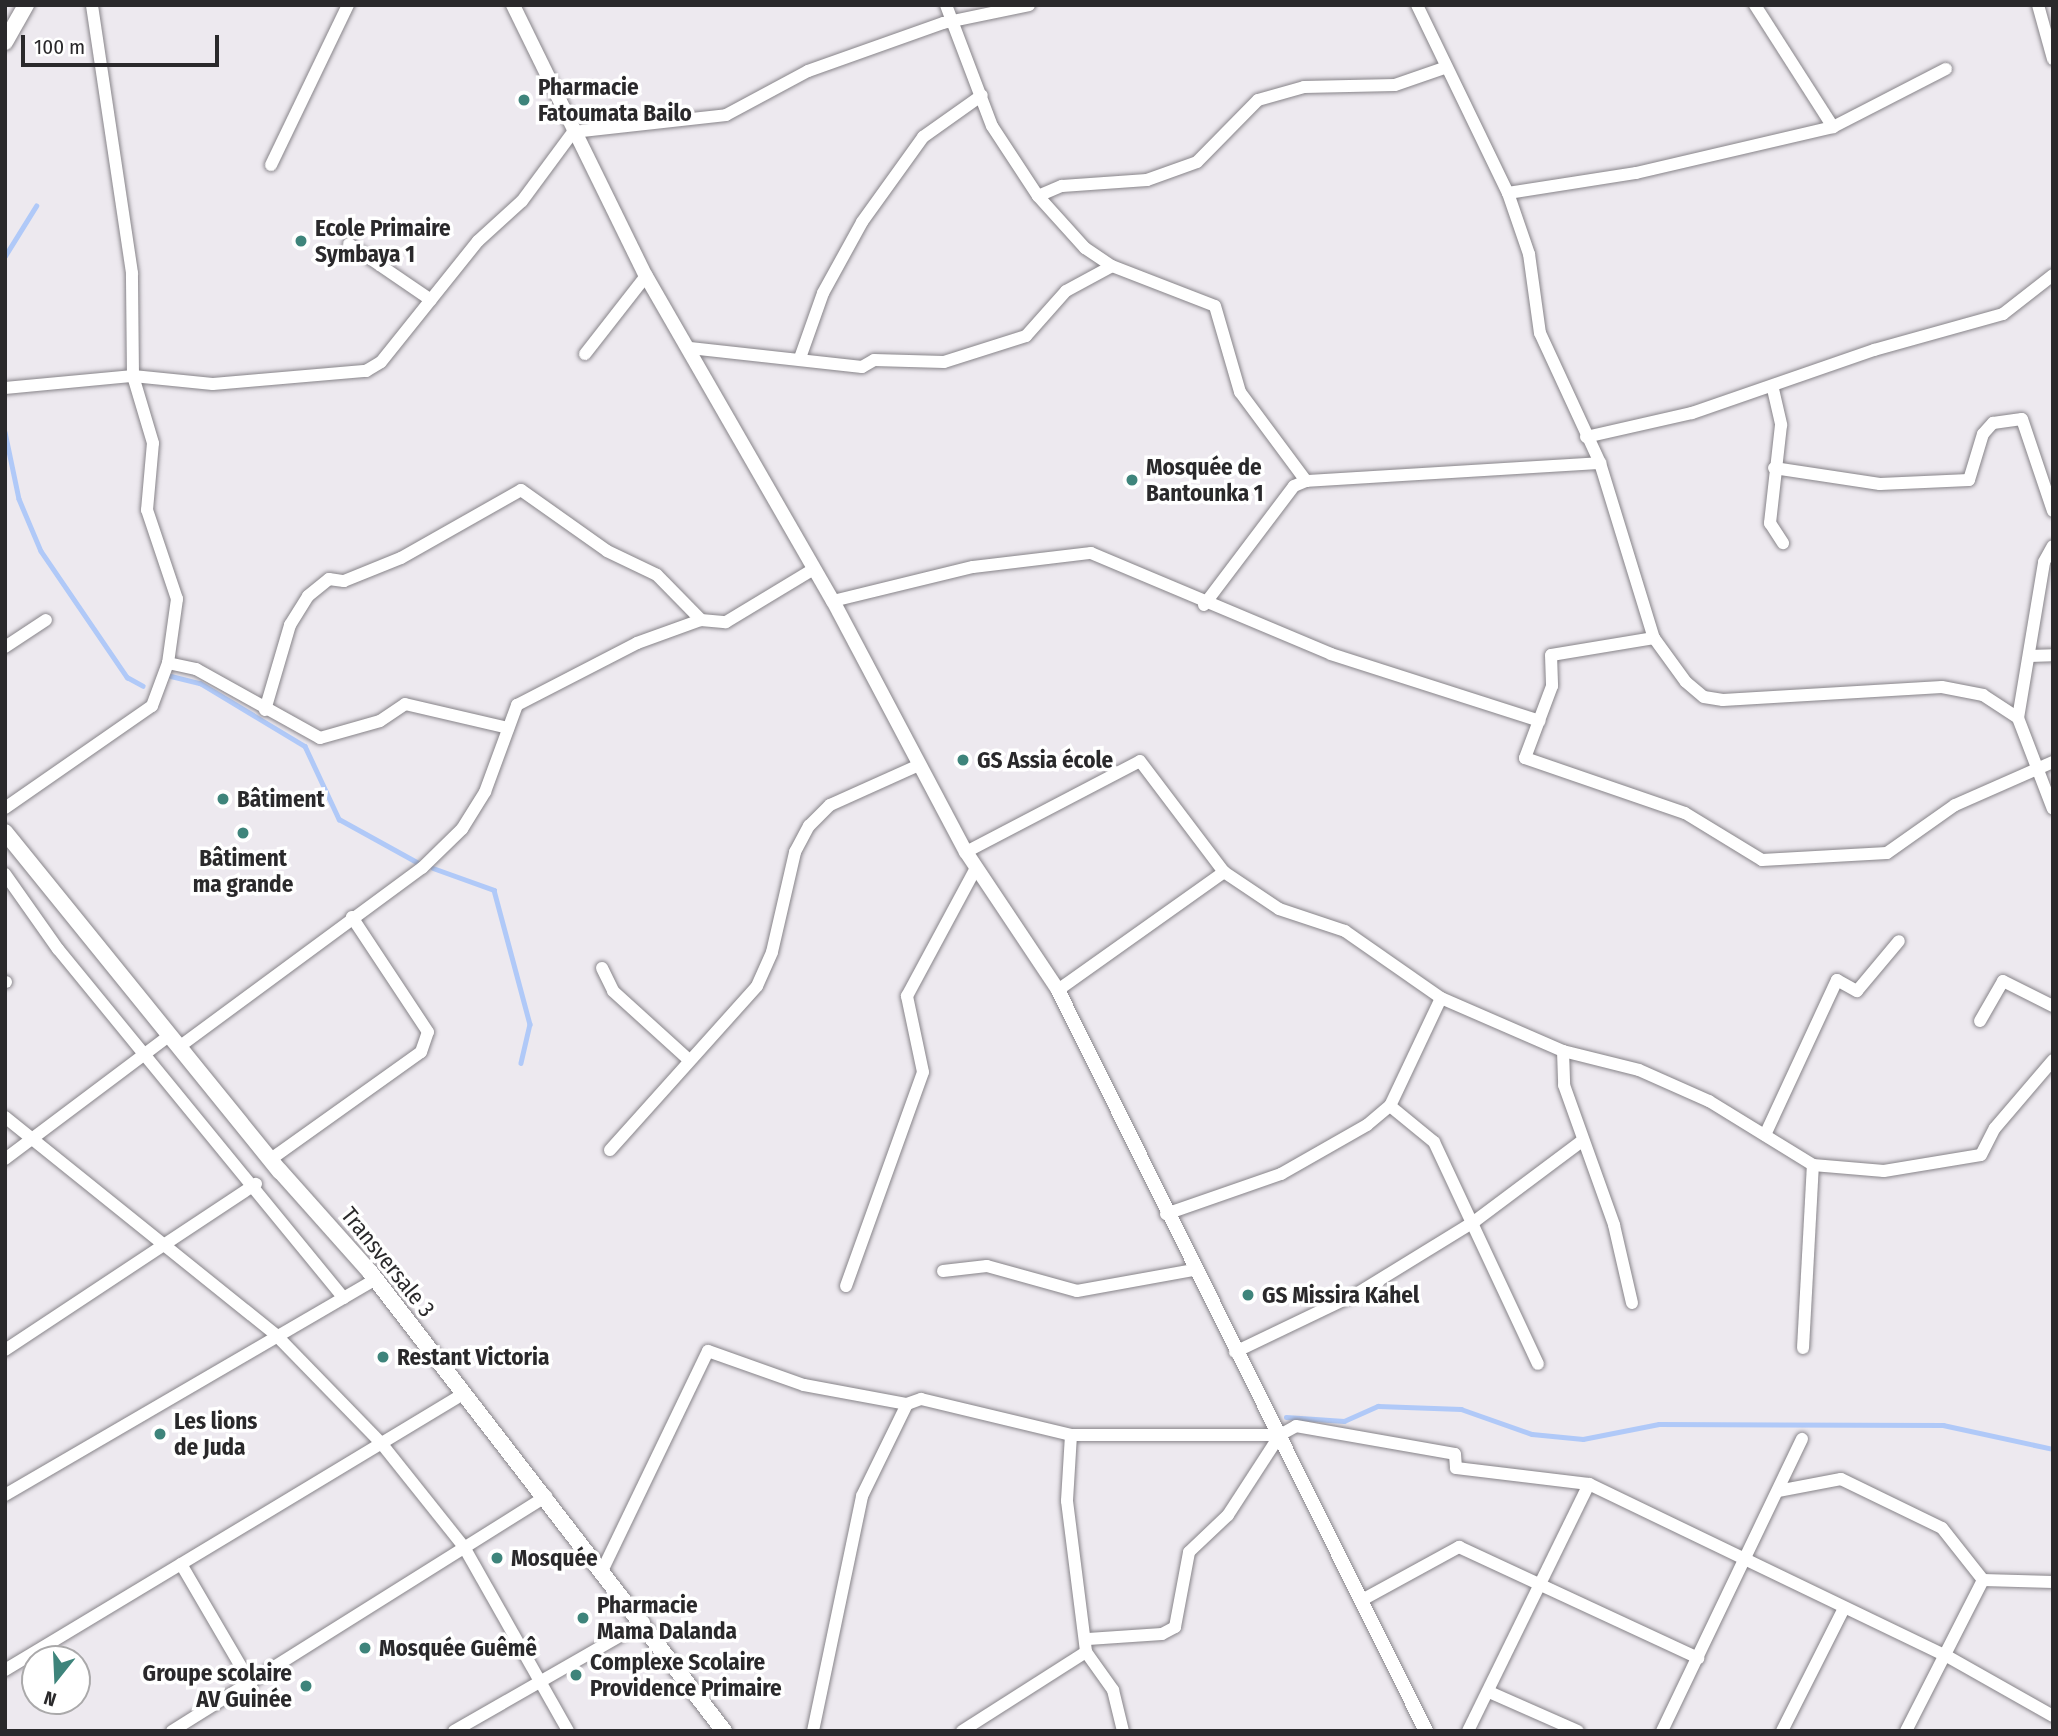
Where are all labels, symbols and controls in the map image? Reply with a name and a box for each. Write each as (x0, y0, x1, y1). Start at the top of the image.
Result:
scale bar (24, 21, 222, 65)
text: 100 m (34, 34, 85, 60)
place label: Pharmacie Fatoumata Bailo (538, 73, 692, 127)
marker: Pharmacie Fatoumata Bailo (516, 92, 532, 108)
place label: Ecole Primaire Symbaya 1 (315, 214, 451, 268)
marker: Ecole Primaire Symbaya 1 (293, 233, 309, 249)
place label: Mosquée de Bantounka 1 (1146, 453, 1264, 507)
marker: Mosquée de Bantounka 1 (1124, 472, 1140, 488)
place label: GS Assia école (977, 746, 1113, 774)
marker: GS Assia école (955, 752, 971, 768)
place label: Bâtiment (237, 785, 325, 813)
marker: Bâtiment (215, 791, 231, 807)
marker: Bâtiment ma grande (235, 825, 251, 841)
place label: Bâtiment ma grande (193, 844, 293, 898)
street label: Transversale 3 (335, 1202, 441, 1322)
place label: GS Missira Kahel (1262, 1281, 1419, 1309)
marker: GS Missira Kahel (1240, 1287, 1256, 1303)
place label: Restant Victoria (397, 1343, 549, 1371)
marker: Restant Victoria (375, 1349, 391, 1365)
place label: Les lions de Juda (174, 1407, 257, 1461)
marker: Les lions de Juda (152, 1426, 168, 1442)
place label: Mosquée (511, 1544, 598, 1572)
marker: Mosquée (489, 1550, 505, 1566)
place label: Pharmacie Mama Dalanda (597, 1591, 737, 1645)
marker: Pharmacie Mama Dalanda (575, 1610, 591, 1626)
place label: Mosquée Guêmê (379, 1634, 537, 1662)
marker: Mosquée Guêmê (357, 1640, 373, 1656)
north arrow (21, 1645, 91, 1715)
place label: Complexe Scolaire Providence Primaire (590, 1648, 782, 1702)
place label: Groupe scolaire AV Guinée (143, 1659, 292, 1713)
marker: Complexe Scolaire Providence Primaire (568, 1667, 584, 1683)
marker: Groupe scolaire AV Guinée (298, 1678, 314, 1694)
text: N (41, 1686, 59, 1711)

